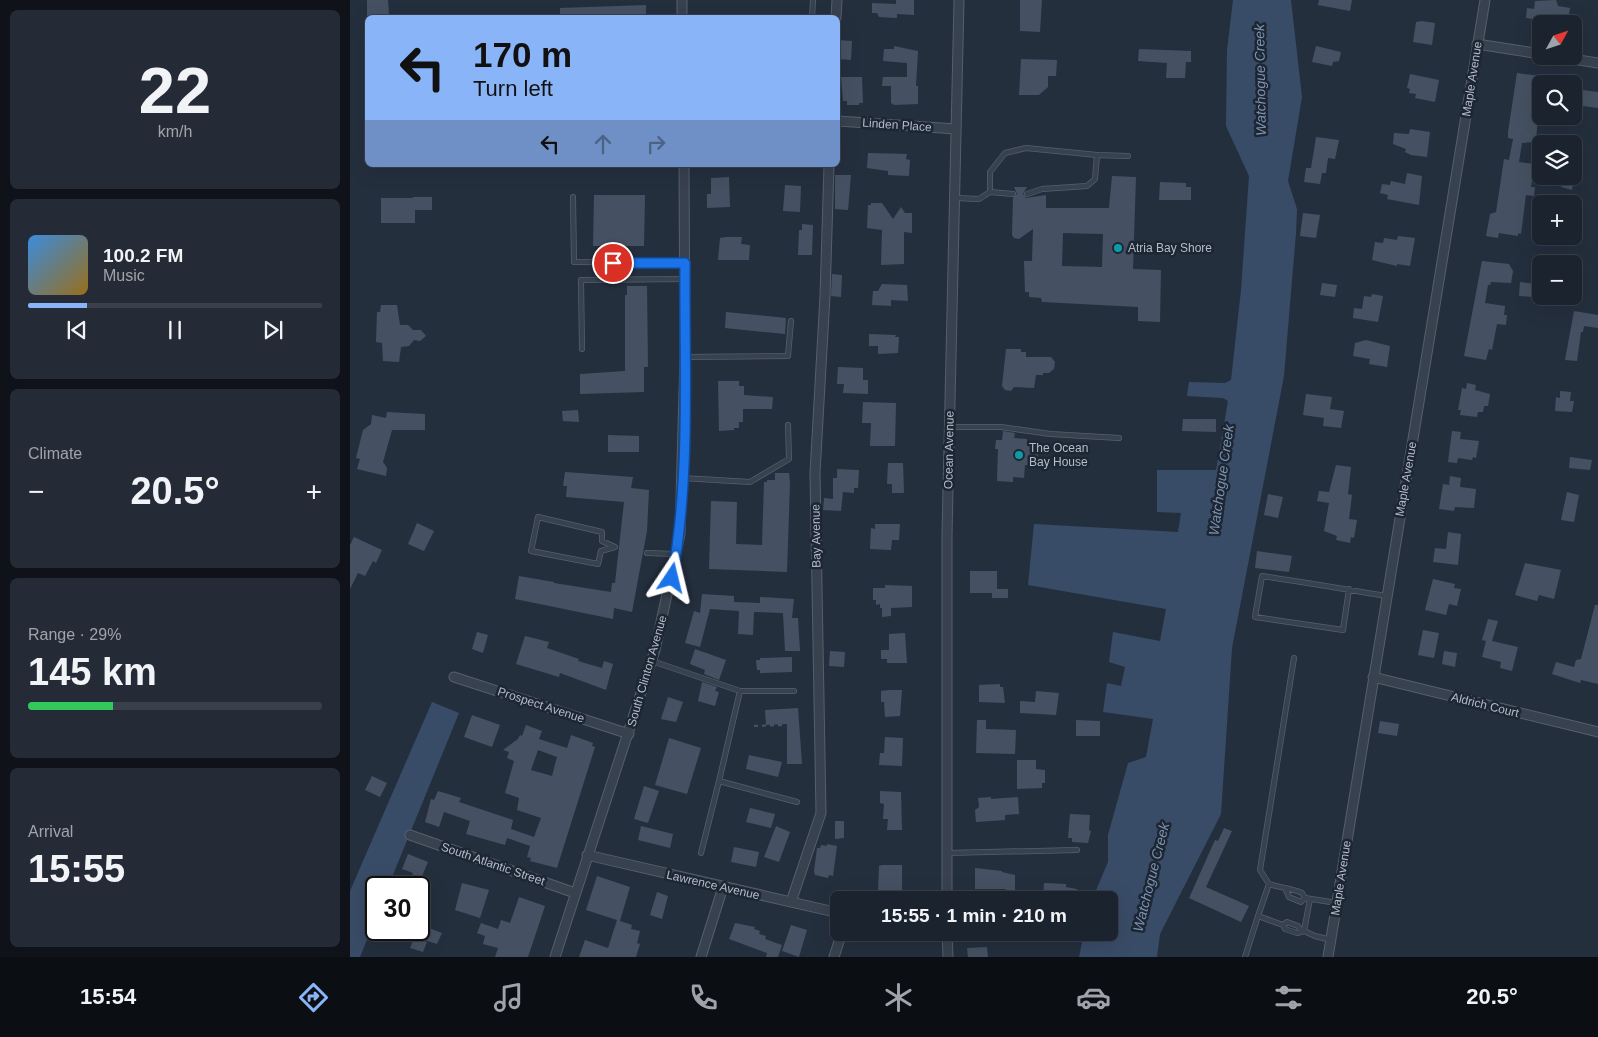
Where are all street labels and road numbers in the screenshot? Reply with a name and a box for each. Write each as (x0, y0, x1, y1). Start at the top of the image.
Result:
street label: Maple Avenue (1459, 40, 1485, 118)
street label: Linden Place (862, 116, 932, 134)
street label: Ocean Avenue (941, 410, 957, 489)
street label: Maple Avenue (1393, 440, 1420, 518)
street label: Bay Avenue (808, 504, 824, 568)
street label: South Clinton Avenue (624, 613, 670, 728)
street label: Prospect Avenue (496, 684, 587, 726)
street label: Aldrich Court (1450, 690, 1521, 720)
street label: Maple Avenue (1328, 839, 1354, 917)
street label: South Atlantic Street (439, 840, 547, 889)
street label: Lawrence Avenue (665, 867, 761, 903)

